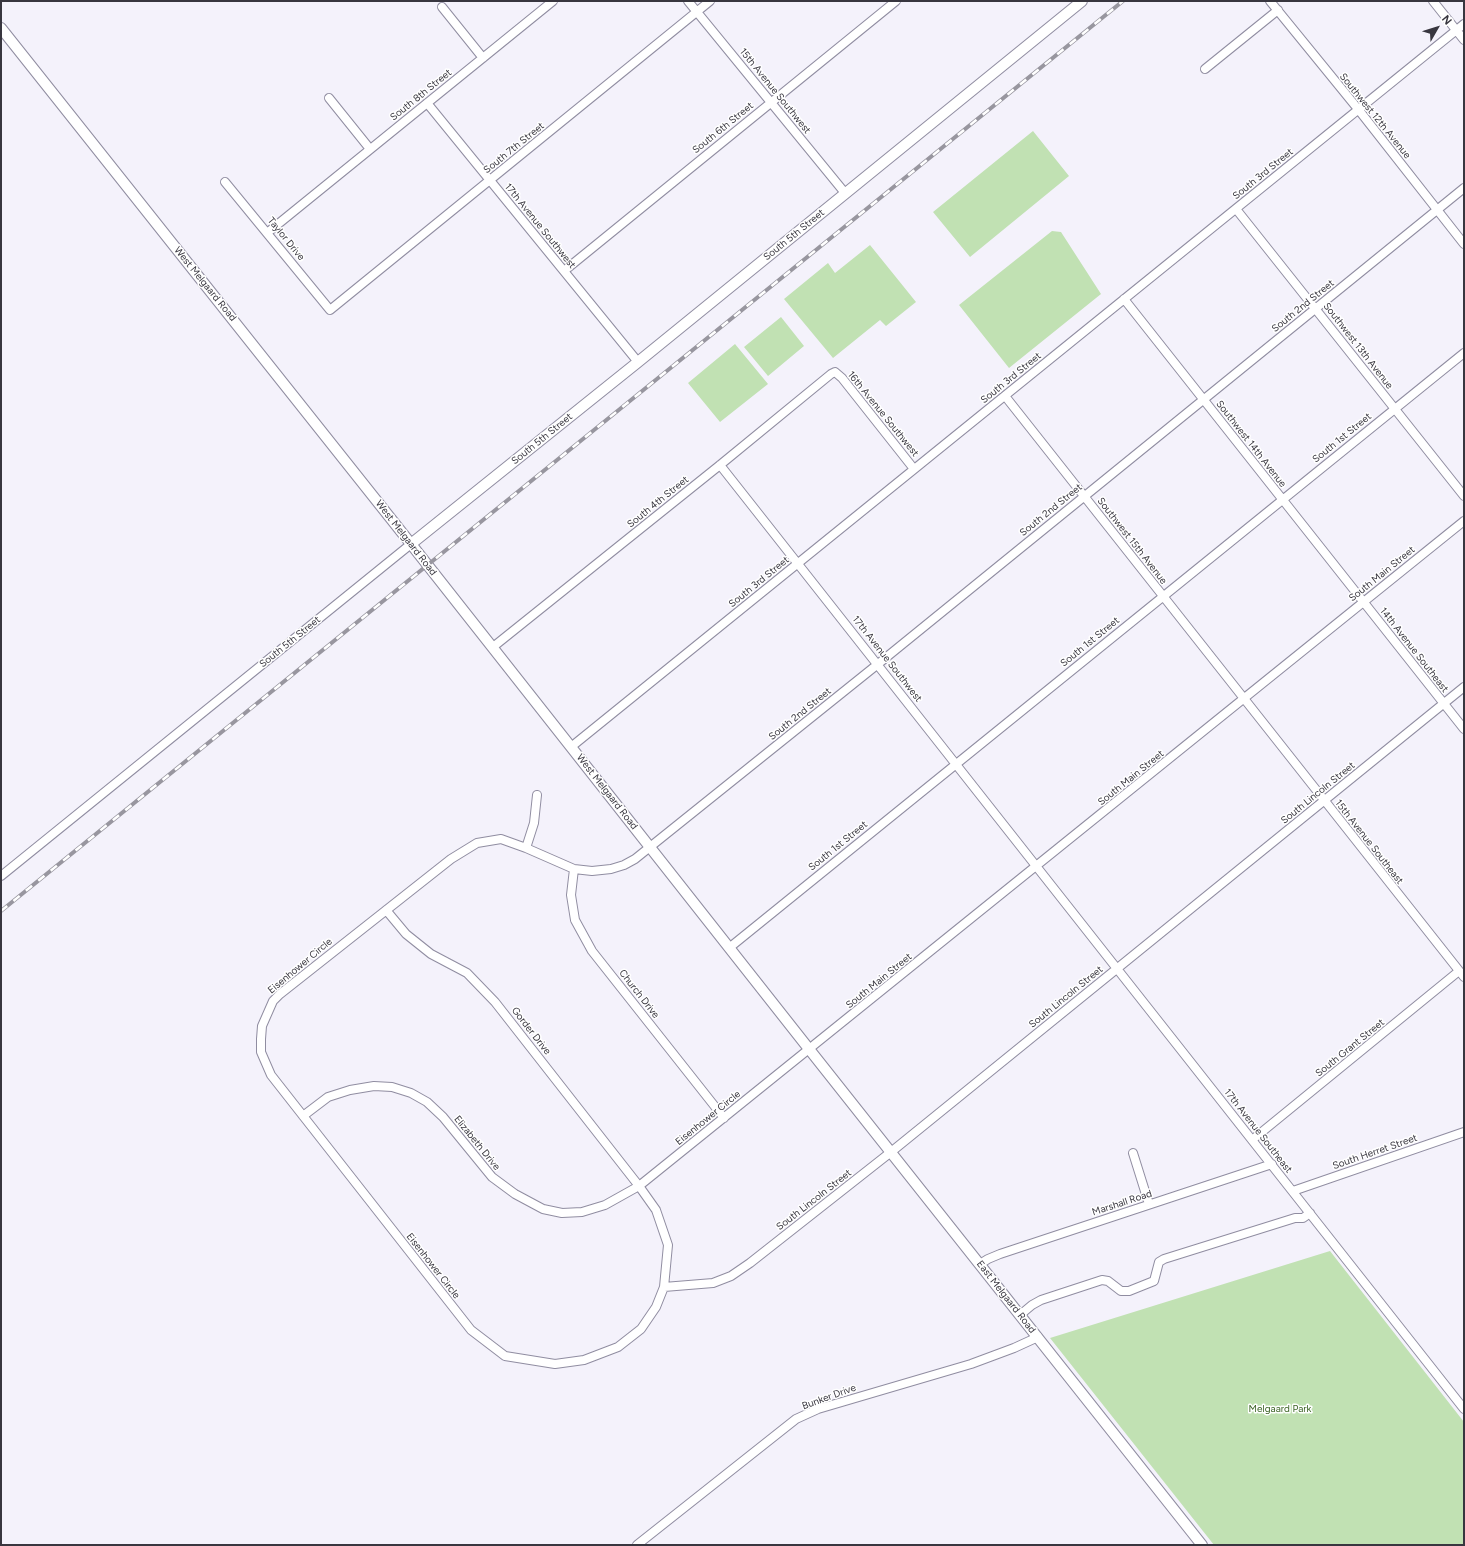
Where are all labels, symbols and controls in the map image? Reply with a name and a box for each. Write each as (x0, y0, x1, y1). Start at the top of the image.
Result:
north arrow (1417, 8, 1457, 48)
text: N (1439, 13, 1454, 28)
street label: 15th Avenue Southwest (737, 46, 813, 136)
street label: South 8th Street (388, 67, 454, 123)
street label: Southwest 12th Avenue (1337, 71, 1413, 161)
street label: South 6th Street (690, 100, 756, 156)
street label: South 7th Street (481, 120, 547, 176)
street label: South 3rd Street (1230, 146, 1296, 202)
street label: 17th Avenue Southwest (502, 181, 578, 271)
street label: South 5th Street (761, 207, 827, 263)
street label: Taylor Drive (265, 215, 307, 263)
street label: West Melgaard Road (171, 244, 239, 324)
street label: South 2nd Street (1269, 277, 1337, 335)
street label: Southwest 13th Avenue (1321, 300, 1395, 392)
street label: South 3rd Street (978, 350, 1044, 406)
street label: 16th Avenue Southwest (845, 369, 921, 459)
street label: Southwest 14th Avenue (1213, 398, 1289, 490)
street label: South 5th Street (509, 411, 575, 467)
street label: South 1st Street (1310, 411, 1374, 465)
street label: South 4th Street (625, 474, 691, 530)
street label: South 2nd Street (1017, 481, 1085, 539)
street label: Southwest 15th Avenue (1095, 495, 1169, 587)
street label: West Melgaard Road (373, 498, 439, 578)
street label: South Main Street (1347, 544, 1417, 604)
street label: South 3rd Street (726, 554, 792, 610)
street label: 14th Avenue Southeast (1377, 605, 1451, 695)
street label: South 5th Street (257, 614, 323, 670)
street label: 17th Avenue Southwest (850, 614, 924, 704)
street label: South 1st Street (1058, 615, 1122, 669)
street label: South 2nd Street (766, 685, 834, 743)
street label: South Main Street (1096, 748, 1166, 808)
street label: West Melgaard Road (574, 752, 640, 832)
street label: South Lincoln Street (1279, 759, 1357, 827)
street label: 15th Avenue Southeast (1332, 797, 1406, 887)
street label: South 1st Street (806, 819, 870, 873)
street label: Eisenhower Circle (265, 936, 335, 996)
street label: South Main Street (844, 951, 914, 1011)
street label: South Lincoln Street (1027, 963, 1105, 1031)
street label: Church Drive (616, 967, 662, 1021)
street label: Gorder Drive (509, 1005, 553, 1057)
street label: South Grant Street (1313, 1017, 1387, 1079)
street label: 17th Avenue Southeast (1221, 1087, 1295, 1175)
street label: Eisenhower Circle (673, 1088, 743, 1148)
street label: Elizabeth Drive (451, 1113, 503, 1173)
street label: South Herret Street (1331, 1132, 1419, 1172)
street label: South Lincoln Street (774, 1167, 854, 1233)
street label: Marshall Road (1091, 1188, 1153, 1218)
street label: Eisenhower Circle (404, 1231, 462, 1301)
street label: East Melgaard Road (974, 1258, 1038, 1336)
street label: Bunker Drive (800, 1382, 858, 1412)
park label: Melgaard Park (1249, 1403, 1311, 1415)

